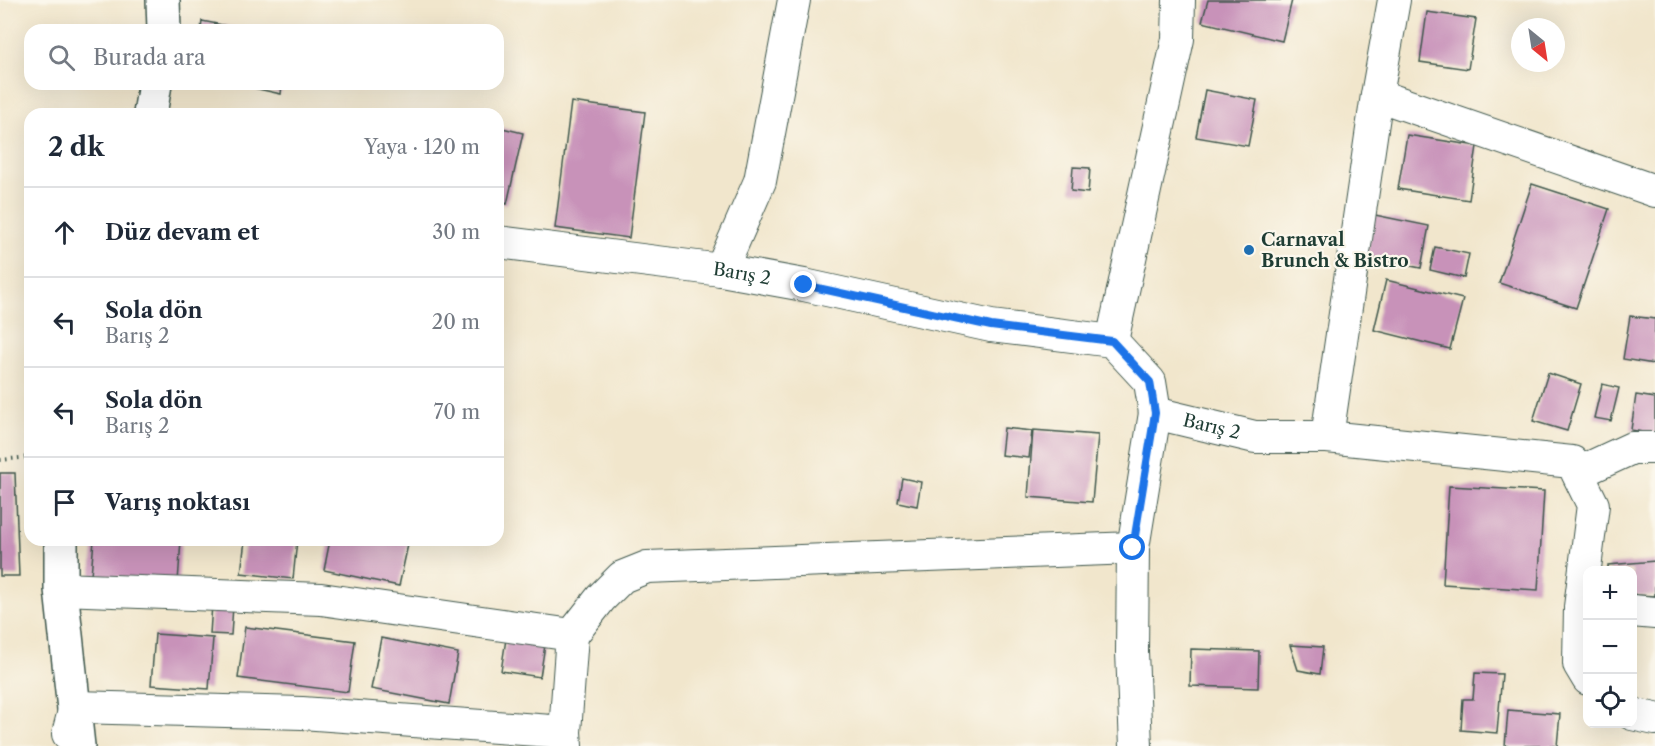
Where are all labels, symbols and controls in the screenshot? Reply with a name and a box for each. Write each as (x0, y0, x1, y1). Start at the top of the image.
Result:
north arrow (1511, 18, 1565, 72)
search box (24, 24, 504, 90)
icon: search (45, 41, 78, 74)
text: Burada ara (93, 44, 206, 71)
text: 2 dk (48, 131, 104, 163)
text: Yaya · 120 m (364, 135, 480, 159)
icon: ahead (48, 216, 81, 249)
text: Düz devam et (105, 219, 259, 246)
text: 30 m (432, 220, 480, 244)
place label: Carnaval Brunch & Bistro (1261, 229, 1409, 272)
marker: Carnaval Brunch & Bistro (1242, 243, 1256, 257)
street label: Barış 2 (712, 258, 772, 290)
route end (790, 271, 816, 297)
text: Sola dön (105, 297, 203, 324)
icon: left (48, 306, 81, 339)
text: 20 m (432, 310, 480, 334)
text: Barış 2 (105, 324, 170, 348)
text: Sola dön (105, 387, 203, 414)
icon: left (48, 396, 81, 429)
text: 70 m (434, 400, 480, 424)
street label: Barış 2 (1181, 409, 1242, 444)
text: Barış 2 (105, 414, 170, 438)
icon: arrive (48, 486, 81, 519)
text: Varış noktası (105, 489, 250, 516)
route start (1119, 534, 1145, 560)
map controls (1583, 566, 1637, 728)
button: + (1583, 566, 1637, 620)
button: − (1583, 620, 1637, 674)
button: locate (1583, 674, 1637, 728)

